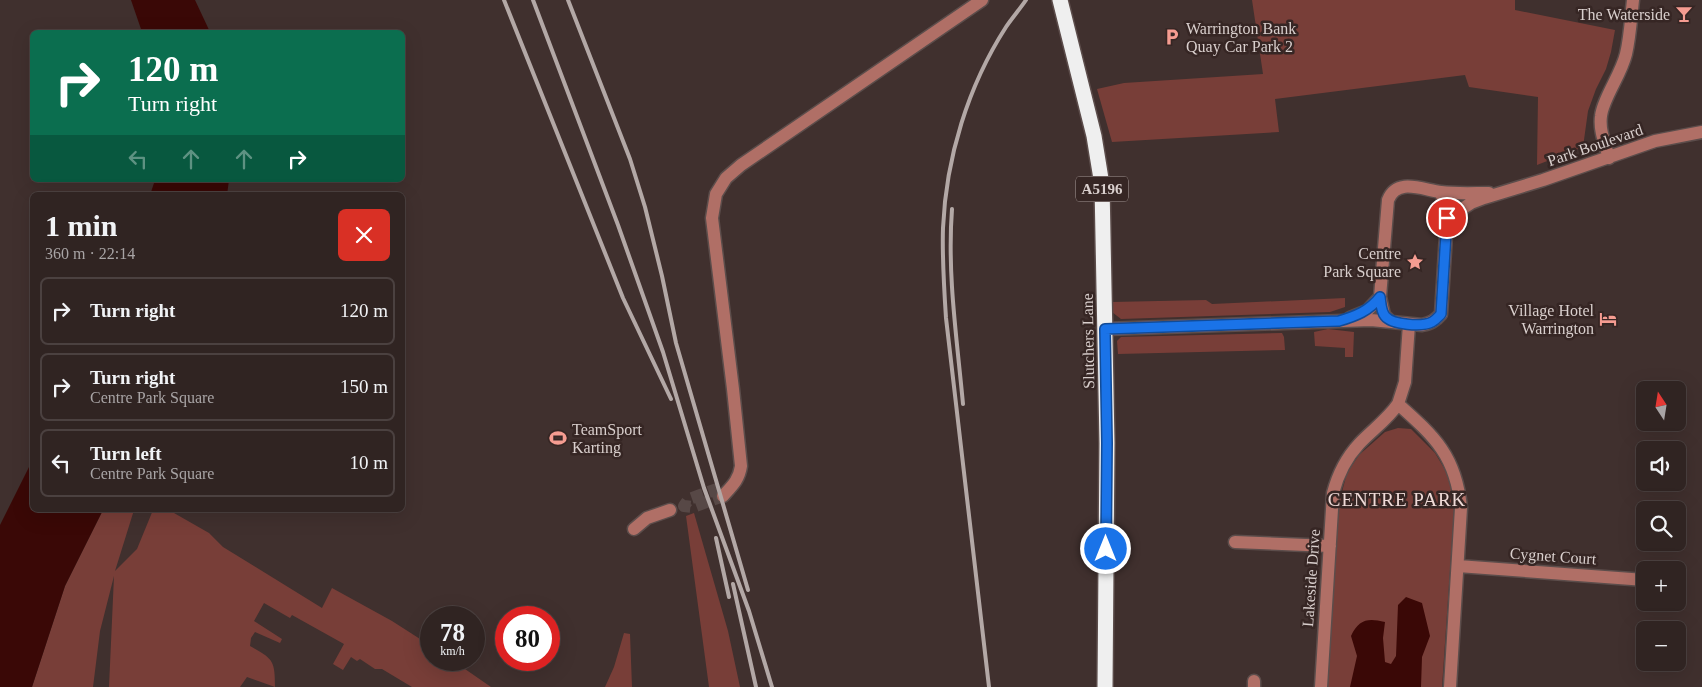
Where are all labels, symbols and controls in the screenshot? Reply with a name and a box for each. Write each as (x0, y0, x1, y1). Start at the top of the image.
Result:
bar icon: The Waterside (1674, 4, 1694, 24)
place label: The Waterside (1578, 6, 1670, 23)
place label: Warrington Bank Quay Car Park 2 (1186, 20, 1296, 56)
parking icon: Warrington Bank Quay Car Park 2 (1162, 27, 1182, 47)
icon: right (45, 50, 110, 115)
text: 120 m (128, 50, 218, 89)
text: Turn right (128, 91, 217, 116)
street label: Park Boulevard (1545, 121, 1645, 169)
icon: left (124, 145, 152, 173)
icon: ahead (177, 145, 205, 173)
icon: ahead (230, 145, 258, 173)
icon: right (283, 145, 311, 173)
road number: A5196 (1076, 176, 1128, 202)
pin (1426, 197, 1468, 239)
icon: arrive (1433, 204, 1461, 232)
text: 1 min (45, 209, 118, 242)
button: close (338, 209, 390, 261)
text: 360 m · 22:14 (45, 245, 135, 262)
place label: Centre Park Square (1323, 245, 1401, 281)
place icon: Centre Park Square (1405, 252, 1425, 272)
street label: Slutchers Lane (1079, 293, 1097, 389)
icon: right (47, 297, 75, 325)
text: Turn right (90, 300, 175, 321)
text: 120 m (340, 300, 388, 321)
place label: Village Hotel Warrington (1508, 302, 1595, 338)
hotel icon: Village Hotel Warrington (1598, 309, 1618, 329)
text: Turn right (90, 367, 175, 388)
icon: right (47, 373, 75, 401)
text: 150 m (340, 376, 388, 397)
north arrow (1636, 381, 1686, 431)
map controls (1636, 381, 1686, 671)
text: Centre Park Square (90, 389, 214, 406)
place label: TeamSport Karting (572, 421, 643, 457)
sports icon: TeamSport Karting (548, 428, 568, 448)
button: sound (1636, 441, 1686, 491)
text: Turn left (90, 443, 162, 464)
icon: left (47, 449, 75, 477)
text: 10 m (349, 452, 388, 473)
text: Centre Park Square (90, 465, 214, 482)
district label: CENTRE PARK (1328, 489, 1466, 510)
button: search (1636, 501, 1686, 551)
position arrow (1079, 522, 1131, 574)
street label: Lakeside Drive (1299, 528, 1323, 628)
street label: Cygnet Court (1509, 544, 1597, 569)
button: + (1636, 561, 1686, 611)
speed limit sign: 80 (495, 606, 560, 671)
text: 78 (440, 619, 465, 646)
button: − (1636, 621, 1686, 671)
text: km/h (440, 644, 465, 658)

